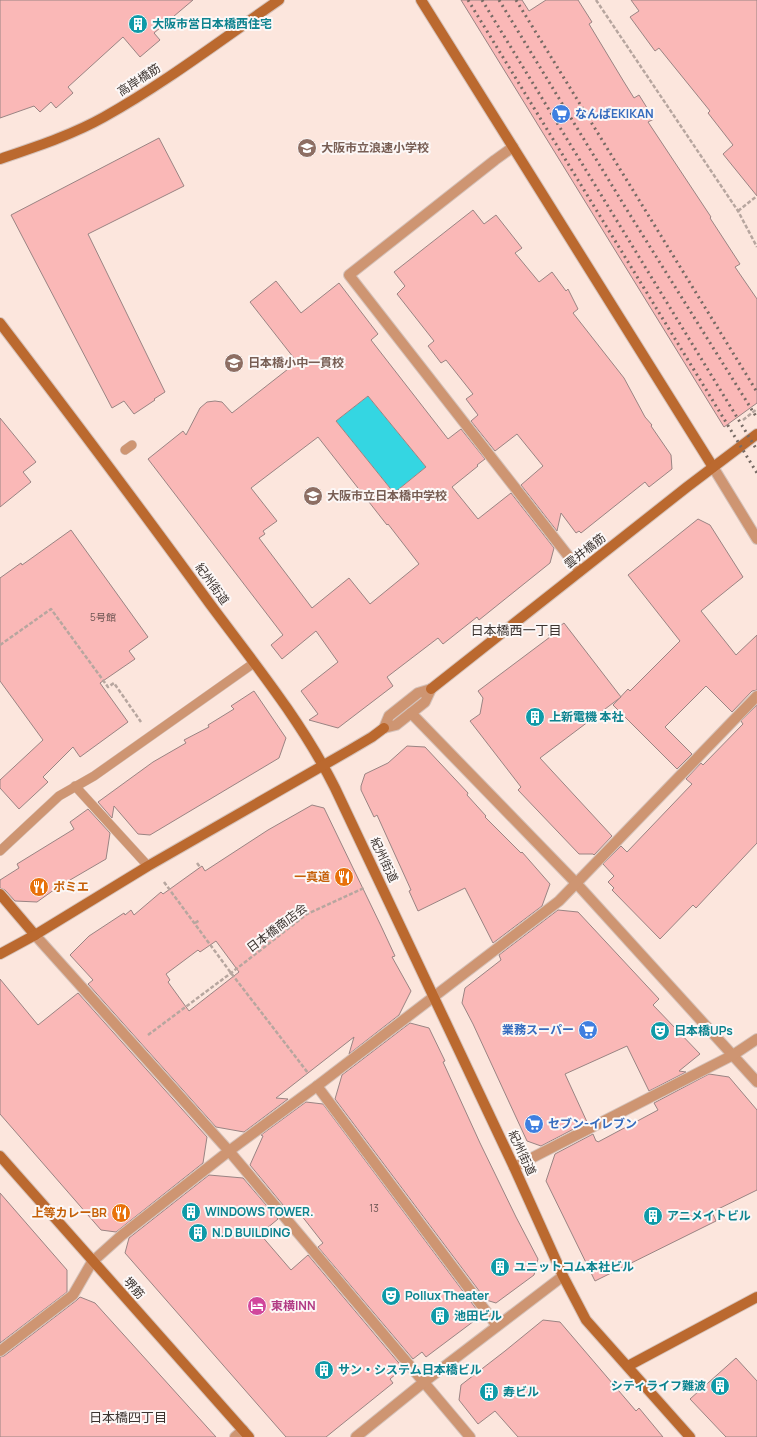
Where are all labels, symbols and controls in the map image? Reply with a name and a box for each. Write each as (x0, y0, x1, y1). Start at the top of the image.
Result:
building icon: 大阪市営日本橋西住宅 (127, 13, 149, 35)
place label: 大阪市営日本橋西住宅 (152, 15, 272, 32)
street label: 高岸橋筋 (114, 59, 163, 100)
supermarket icon: なんばEKIKAN (550, 103, 572, 125)
place label: なんばEKIKAN (575, 105, 654, 122)
school or university icon: 大阪市立浪速小学校 (296, 137, 318, 159)
place label: 大阪市立浪速小学校 (321, 139, 429, 156)
school or university icon: 日本橋小中一貫校 (223, 352, 245, 374)
place label: 日本橋小中一貫校 (248, 354, 344, 371)
school or university icon: 大阪市立日本橋中学校 (302, 485, 324, 507)
place label: 大阪市立日本橋中学校 (327, 487, 447, 504)
street label: 雲井橋筋 (561, 529, 609, 572)
street label: 紀州街道 (191, 559, 233, 608)
house number: 5号館 (90, 610, 116, 624)
district label: 日本橋西一丁目 (470, 621, 562, 639)
building icon: 上新電機 本社 (524, 706, 546, 728)
place label: 上新電機 本社 (549, 708, 623, 725)
street label: 紀州街道 (367, 834, 402, 885)
restaurant icon: 一真道 (333, 866, 355, 888)
place label: 一真道 (294, 868, 330, 885)
restaurant icon: ポミエ (28, 876, 50, 898)
place label: ポミエ (53, 878, 89, 895)
street label: 日本橋商店会 (243, 899, 311, 956)
supermarket icon: 業務スーパー (577, 1019, 599, 1041)
theatre icon: 日本橋UPs (649, 1020, 671, 1042)
place label: 業務スーパー (502, 1021, 574, 1038)
place label: 日本橋UPs (674, 1022, 733, 1039)
supermarket icon: セブン-イレブン (523, 1113, 545, 1135)
place label: セブン-イレブン (548, 1115, 637, 1132)
street label: 紀州街道 (505, 1127, 540, 1178)
building icon: WINDOWS TOWER. (180, 1201, 202, 1223)
house number: 13 (369, 1201, 379, 1215)
restaurant icon: 上等カレーBR (110, 1202, 132, 1224)
place label: WINDOWS TOWER. (205, 1203, 314, 1220)
place label: 上等カレーBR (32, 1204, 107, 1221)
building icon: アニメイトビル (642, 1205, 664, 1227)
place label: アニメイトビル (667, 1207, 751, 1224)
building icon: N.D BUILDING (187, 1222, 209, 1244)
place label: N.D BUILDING (212, 1224, 290, 1241)
building icon: ユニットコム本社ビル (489, 1256, 511, 1278)
place label: ユニットコム本社ビル (514, 1258, 634, 1275)
street label: 堺筋 (120, 1273, 149, 1302)
theatre icon: Pollux Theater (380, 1285, 402, 1307)
place label: Pollux Theater (405, 1287, 489, 1304)
hotel icon: 東横INN (246, 1295, 268, 1317)
place label: 東横INN (271, 1297, 316, 1314)
building icon: 池田ビル (429, 1305, 451, 1327)
place label: 池田ビル (454, 1307, 502, 1324)
building icon: サン・システム日本橋ビル (313, 1359, 335, 1381)
place label: サン・システム日本橋ビル (338, 1361, 482, 1378)
building icon: シティライフ難波 (709, 1375, 731, 1397)
place label: シティライフ難波 (611, 1377, 706, 1394)
building icon: 寿ビル (478, 1381, 500, 1403)
place label: 寿ビル (503, 1383, 539, 1400)
district label: 日本橋四丁目 (89, 1408, 167, 1426)

